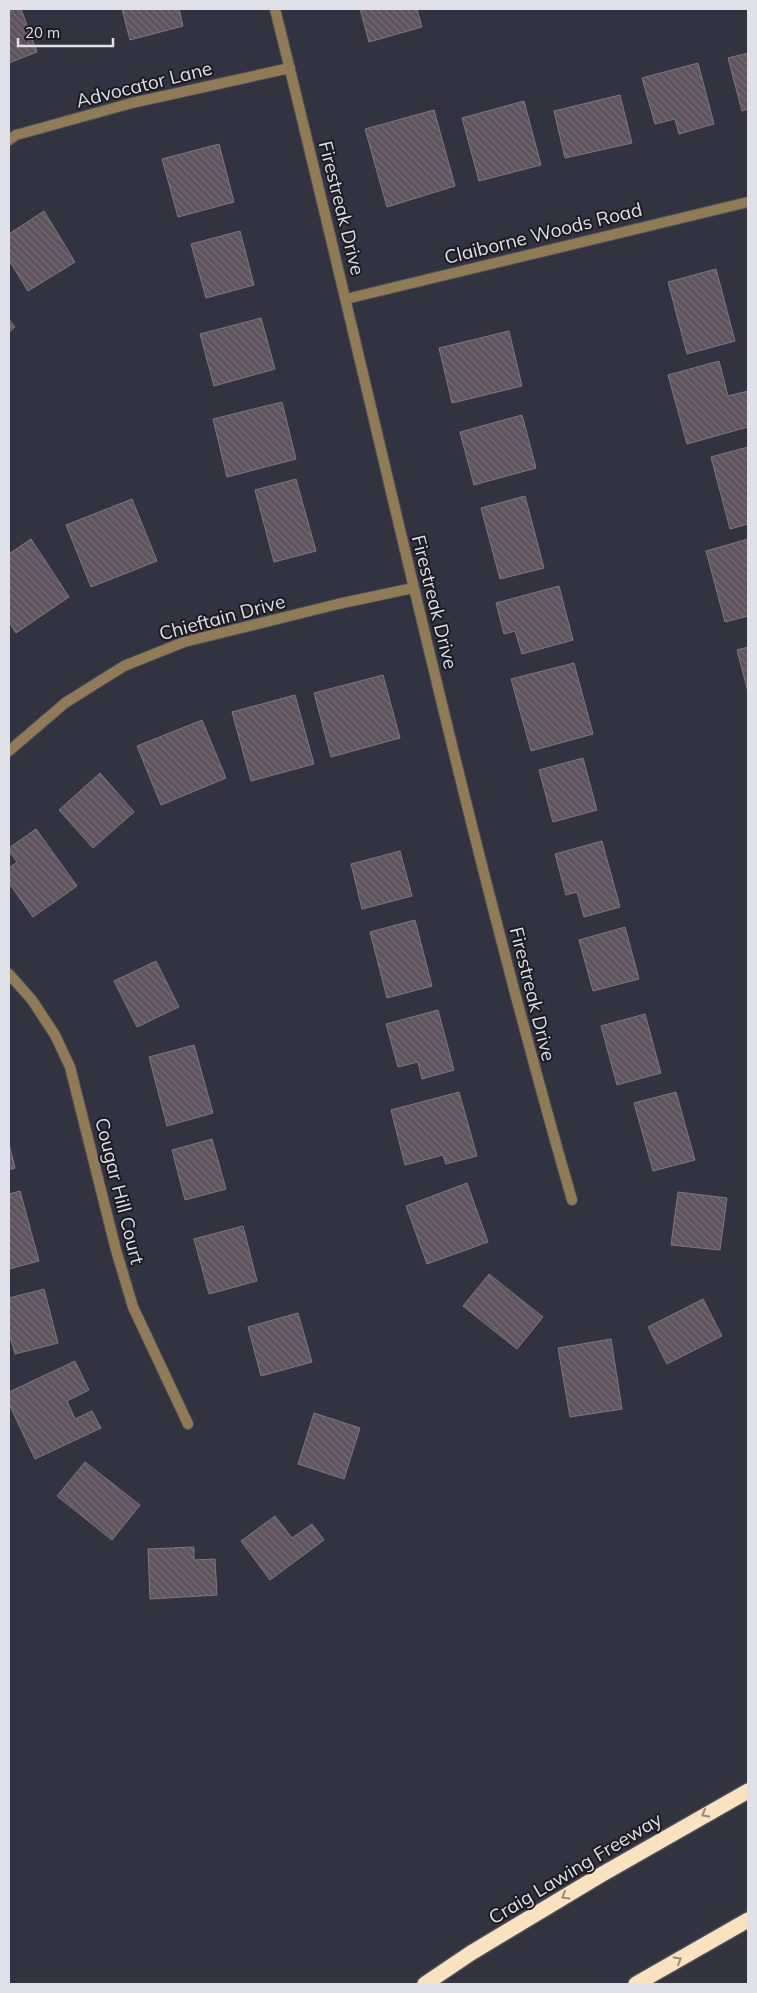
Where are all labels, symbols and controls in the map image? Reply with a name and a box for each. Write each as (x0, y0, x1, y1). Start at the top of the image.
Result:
scale bar (18, 15, 112, 47)
text: 20 m (25, 23, 60, 42)
street label: Advocator Lane (74, 56, 214, 112)
street label: Firestreak Drive (314, 138, 370, 278)
street label: Claiborne Woods Road (442, 197, 644, 269)
street label: Firestreak Drive (407, 532, 463, 672)
street label: Chieftain Drive (156, 589, 288, 645)
street label: Firestreak Drive (505, 924, 561, 1064)
street label: Cougar Hill Court (90, 1115, 150, 1267)
street label: Craig Lawing Freeway (484, 1807, 666, 1929)
one-way arrow (702, 1808, 711, 1818)
one-way arrow (562, 1890, 571, 1900)
one-way arrow (673, 1956, 682, 1966)

